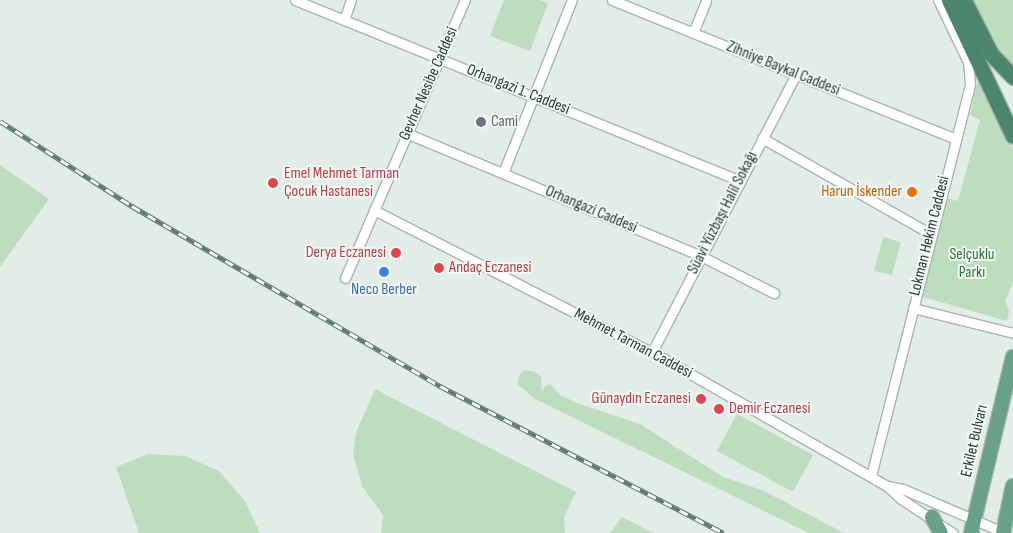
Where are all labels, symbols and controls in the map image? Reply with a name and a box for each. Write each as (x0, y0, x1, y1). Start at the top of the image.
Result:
street label: Gevher Nesibe Caddesi (395, 24, 463, 144)
street label: Zihniye Baykal Caddesi (723, 38, 843, 100)
street label: Orhangazi 1. Caddesi (464, 61, 572, 119)
place label: Cami (491, 112, 518, 132)
marker: Cami (475, 116, 487, 128)
street label: Süavi Yüzbaşı Halil Sokağı (684, 148, 762, 278)
place label: Emel Mehmet Tarman Çocuk Hastanesi (284, 164, 399, 202)
street label: Lokman Hekim Caddesi (906, 174, 954, 298)
marker: Emel Mehmet Tarman Çocuk Hastanesi (266, 176, 280, 190)
street label: Orhangazi Caddesi (542, 182, 640, 238)
place label: Harun İskender (821, 182, 902, 202)
marker: Harun İskender (906, 186, 918, 198)
place label: Derya Eczanesi (306, 243, 386, 263)
park label: Selçuklu Parkı (949, 245, 995, 283)
marker: Derya Eczanesi (390, 247, 402, 259)
place label: Andaç Eczanesi (449, 258, 531, 278)
marker: Andaç Eczanesi (433, 262, 445, 274)
marker: Neco Berber (378, 266, 390, 278)
place label: Neco Berber (351, 280, 417, 300)
street label: Mehmet Tarman Caddesi (571, 305, 695, 383)
place label: Günaydın Eczanesi (592, 389, 691, 409)
marker: Günaydın Eczanesi (695, 393, 707, 405)
place label: Demir Eczanesi (729, 399, 810, 419)
marker: Demir Eczanesi (713, 403, 725, 415)
street label: Erkilet Bulvarı (957, 403, 993, 479)

